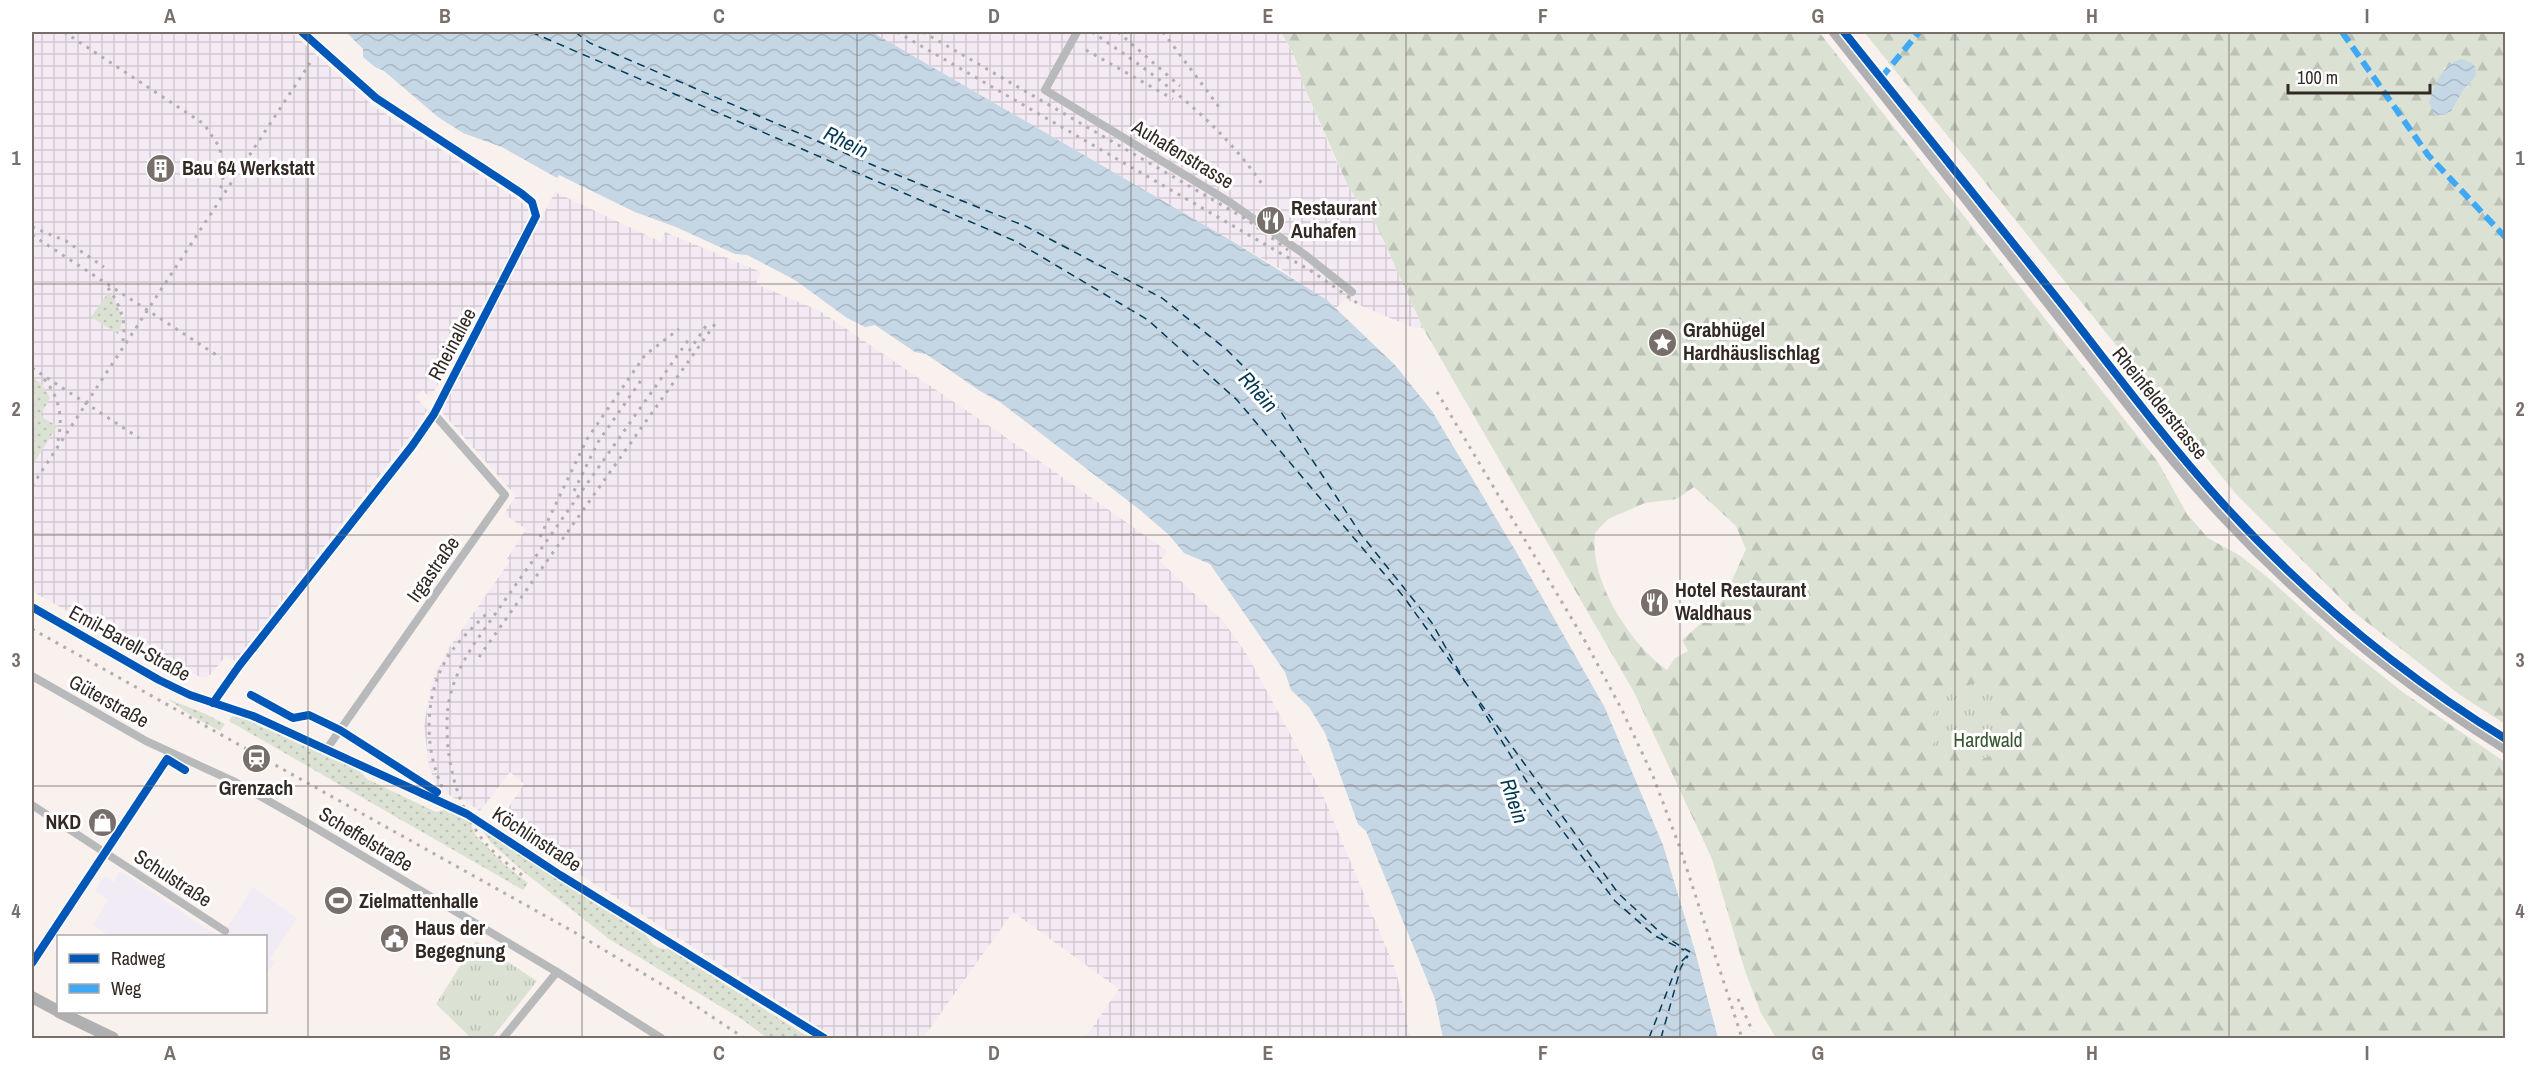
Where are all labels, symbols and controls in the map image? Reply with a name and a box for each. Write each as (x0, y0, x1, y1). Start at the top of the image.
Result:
text: A (164, 2, 176, 29)
text: B (439, 2, 451, 29)
text: C (713, 2, 725, 29)
text: D (988, 2, 1000, 29)
text: E (1263, 2, 1274, 29)
text: F (1538, 2, 1548, 29)
text: G (1812, 2, 1824, 29)
text: H (2086, 2, 2098, 29)
text: I (2365, 2, 2369, 29)
scale bar (2288, 57, 2430, 95)
text: 100 m (2297, 65, 2338, 90)
street label: Auhafenstrasse (1127, 112, 1239, 194)
water label: Rhein (819, 118, 873, 165)
text: 1 (11, 144, 21, 171)
text: 1 (2515, 144, 2525, 171)
building icon: Bau 64 Werkstatt (145, 152, 177, 184)
place label: Bau 64 Werkstatt (182, 154, 315, 181)
place label: Restaurant Auhafen (1291, 194, 1377, 244)
restaurant icon: Restaurant Auhafen (1254, 204, 1286, 236)
street label: Rheinallee (421, 303, 482, 385)
place label: Grabhügel Hardhäuslischlag (1683, 316, 1820, 366)
place icon: Grabhügel Hardhäuslischlag (1646, 326, 1678, 358)
street label: Rheinfelderstrasse (2107, 341, 2214, 465)
water label: Rhein (1232, 365, 1285, 418)
text: 2 (11, 395, 21, 422)
text: 2 (2515, 395, 2525, 422)
street label: Irgastraße (400, 530, 465, 607)
place label: Hotel Restaurant Waldhaus (1675, 576, 1807, 626)
restaurant icon: Hotel Restaurant Waldhaus (1638, 586, 1670, 618)
street label: Emil-Barell-Straße (65, 598, 196, 687)
text: 3 (11, 646, 21, 673)
text: 3 (2515, 646, 2525, 673)
street label: Güterstraße (64, 668, 154, 734)
park label: Hardwald (1953, 726, 2023, 753)
station icon: Grenzach (240, 742, 272, 774)
place label: Grenzach (219, 774, 293, 801)
water label: Rhein (1493, 774, 1536, 827)
street label: Scheffelstraße (314, 800, 418, 877)
street label: Köchlinstraße (487, 800, 587, 877)
shop icon: NKD (86, 806, 118, 838)
place label: NKD (45, 808, 81, 835)
street label: Schulstraße (129, 842, 217, 913)
sports icon: Zielmattenhalle (322, 885, 354, 917)
place label: Zielmattenhalle (359, 887, 478, 914)
text: 4 (11, 897, 21, 924)
text: 4 (2515, 897, 2525, 924)
place label: Haus der Begegnung (415, 914, 505, 964)
public building icon: Haus der Begegnung (378, 923, 410, 955)
legend (57, 935, 267, 1013)
text: Radweg (111, 946, 166, 971)
text: Weg (111, 976, 142, 1001)
text: A (164, 1039, 176, 1066)
text: B (439, 1039, 451, 1066)
text: C (713, 1039, 725, 1066)
text: D (988, 1039, 1000, 1066)
text: E (1263, 1039, 1274, 1066)
text: F (1538, 1039, 1548, 1066)
text: G (1812, 1039, 1824, 1066)
text: H (2086, 1039, 2098, 1066)
text: I (2365, 1039, 2369, 1066)

